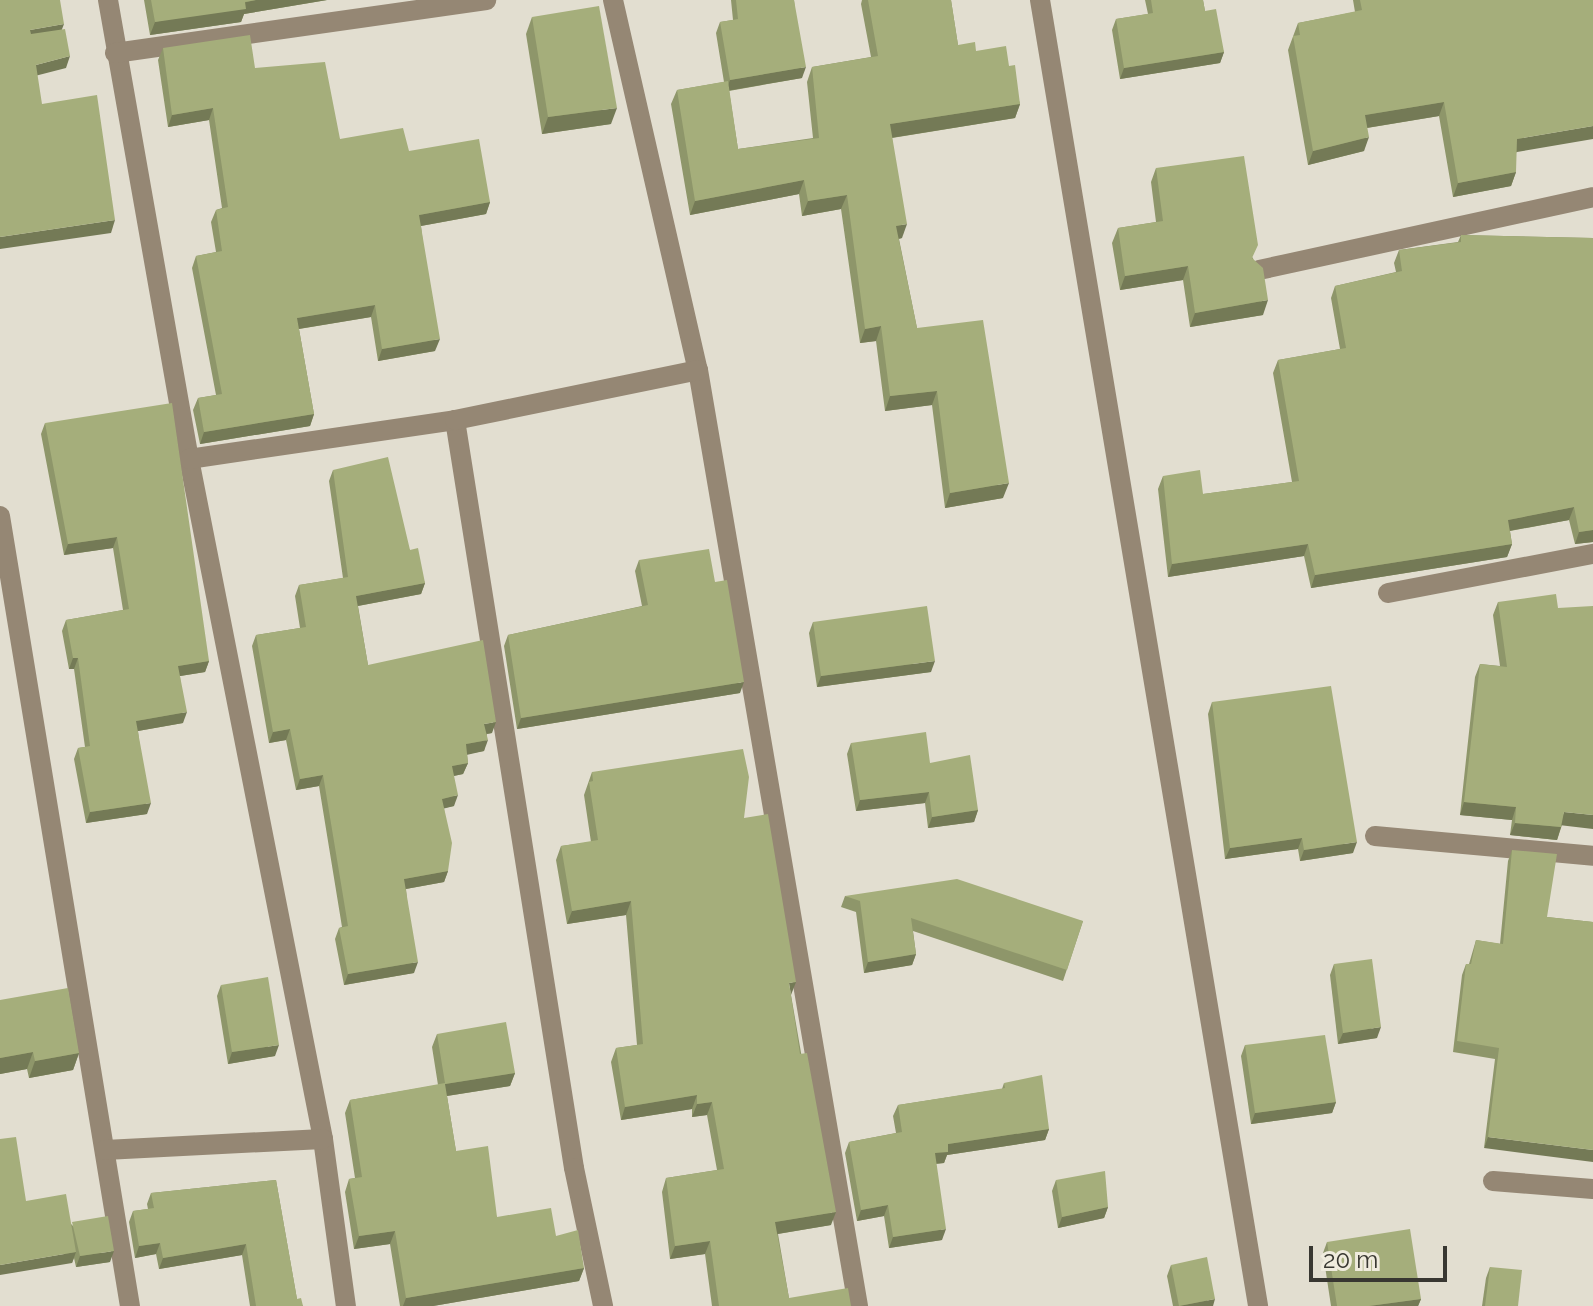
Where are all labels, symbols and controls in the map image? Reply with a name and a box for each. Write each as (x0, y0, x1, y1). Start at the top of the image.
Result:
scale bar (1313, 1230, 1451, 1280)
text: 20 m (1323, 1245, 1378, 1274)

